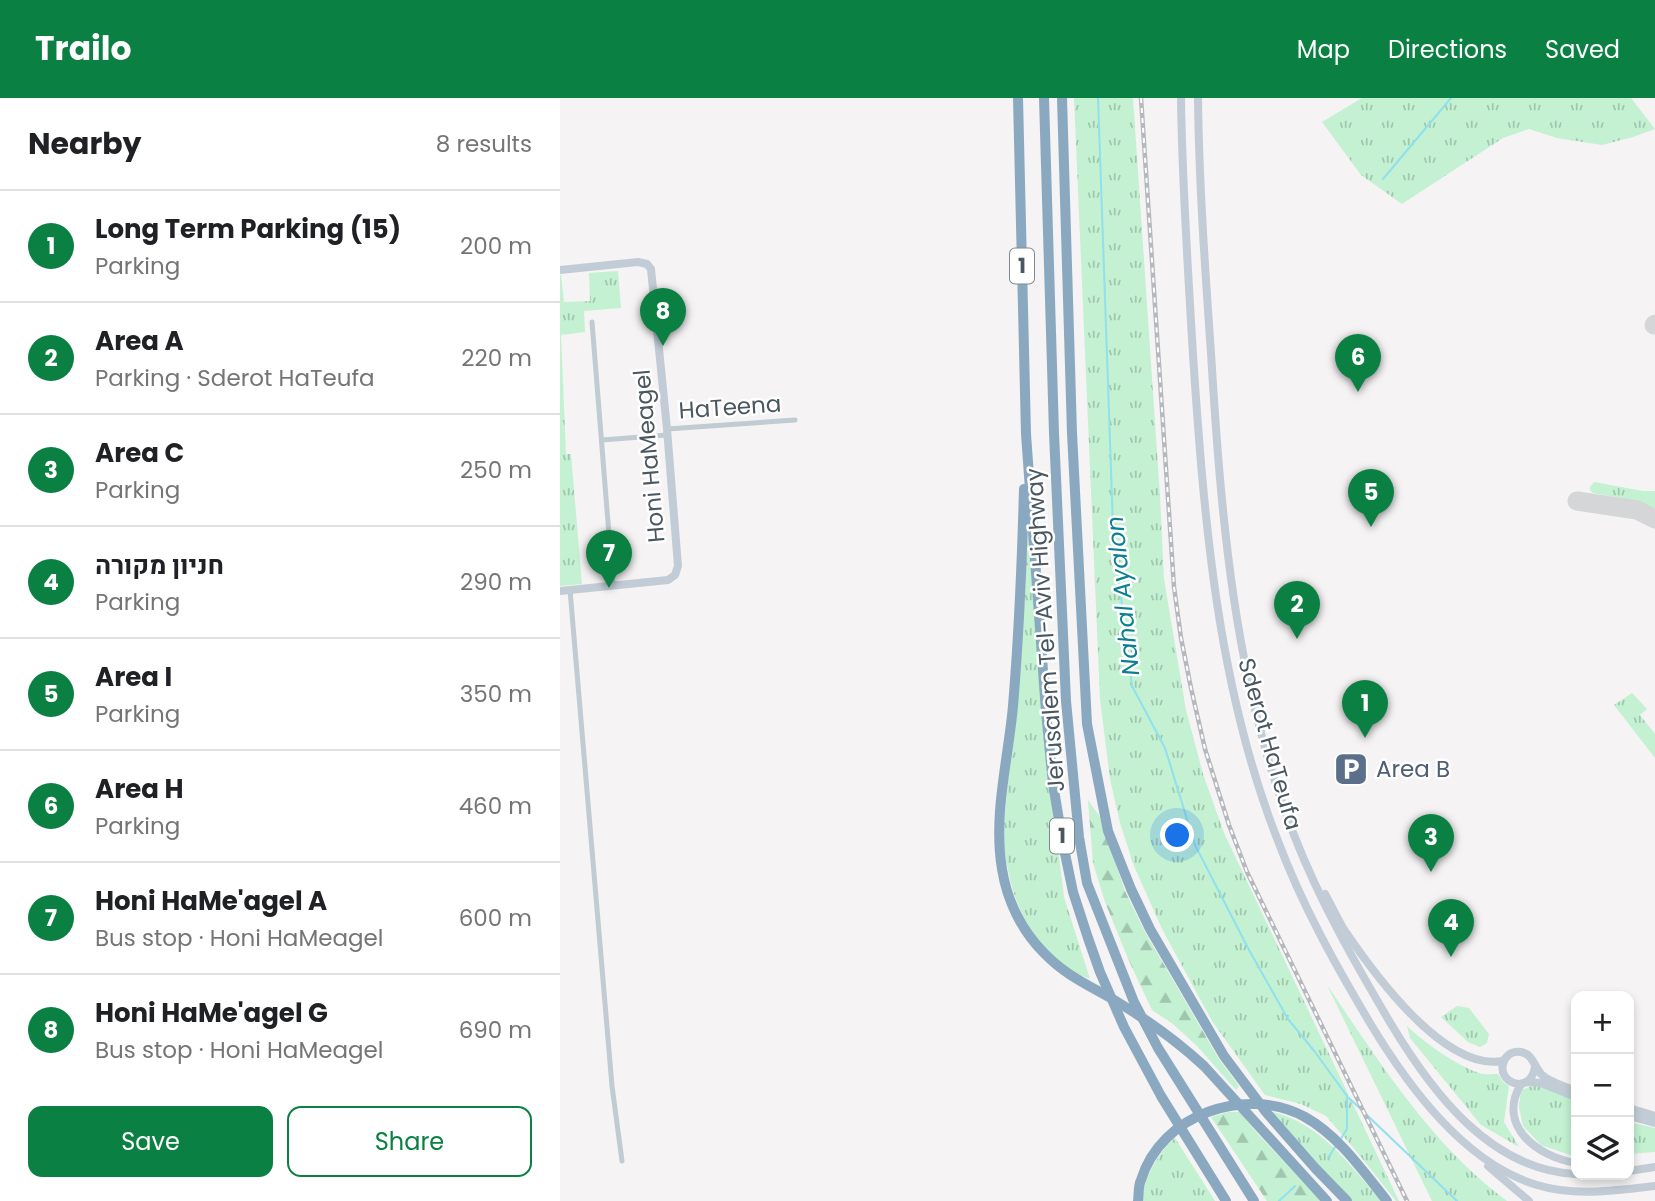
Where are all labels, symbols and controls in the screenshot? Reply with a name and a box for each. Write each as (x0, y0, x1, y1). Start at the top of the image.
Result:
text: Trailo (35, 25, 132, 72)
text: Map (1297, 33, 1350, 66)
text: Directions (1388, 33, 1507, 66)
text: Saved (1545, 33, 1620, 66)
text: Nearby (28, 122, 142, 165)
text: 8 results (436, 128, 532, 160)
text: Long Term Parking (15) (95, 211, 401, 247)
text: 1 (47, 230, 55, 262)
text: 200 m (460, 230, 532, 262)
road number: 1 (1010, 248, 1034, 284)
text: Parking (95, 250, 180, 282)
pin: 8 (640, 288, 686, 346)
text: Area A (95, 323, 184, 359)
pin: 6 (1335, 334, 1381, 392)
text: 2 (44, 342, 58, 374)
text: 220 m (461, 342, 532, 374)
text: Parking · Sderot HaTeufa (95, 362, 375, 394)
street label: Honi HaMeagel (625, 368, 673, 544)
street label: HaTeena (678, 387, 782, 427)
text: Area C (95, 435, 184, 471)
text: 3 (44, 454, 58, 486)
text: 250 m (460, 454, 532, 486)
street label: Jerusalem Tel-Aviv Highway (1018, 467, 1072, 793)
pin: 5 (1348, 469, 1394, 527)
text: Parking (95, 474, 180, 506)
water label: Nahal Ayalon (1098, 515, 1147, 677)
pin: 7 (586, 530, 632, 588)
text: חניון מקורה (95, 547, 224, 583)
text: 4 (43, 566, 59, 598)
text: 290 m (460, 566, 532, 598)
pin: 2 (1274, 581, 1320, 639)
text: Parking (95, 586, 180, 618)
street label: Sderot HaTeufa (1230, 654, 1310, 834)
text: Area I (95, 659, 172, 695)
text: 5 (44, 678, 58, 710)
text: 350 m (460, 678, 532, 710)
pin: 1 (1342, 680, 1388, 738)
text: Parking (95, 698, 180, 730)
parking icon: Area B (1332, 750, 1370, 788)
place label: Area B (1376, 753, 1450, 785)
text: Area H (95, 771, 183, 807)
text: 6 (44, 790, 58, 822)
text: 460 m (459, 790, 532, 822)
text: Parking (95, 810, 180, 842)
pin: 3 (1408, 814, 1454, 872)
road number: 1 (1050, 818, 1074, 854)
your location (1160, 818, 1194, 852)
text: Honi HaMe'agel A (95, 883, 327, 919)
pin: 4 (1428, 899, 1474, 957)
text: 7 (45, 902, 57, 934)
text: 600 m (459, 902, 532, 934)
text: Bus stop · Honi HaMeagel (95, 922, 383, 954)
map controls (1571, 991, 1634, 1180)
button: + (1571, 991, 1634, 1054)
text: Honi HaMe'agel G (95, 995, 328, 1031)
text: 8 (44, 1014, 58, 1046)
text: 690 m (459, 1014, 532, 1046)
text: Bus stop · Honi HaMeagel (95, 1034, 383, 1066)
button: − (1571, 1054, 1634, 1117)
button: Save (28, 1106, 273, 1177)
button: Share (287, 1106, 532, 1177)
button: layers (1571, 1117, 1634, 1180)

